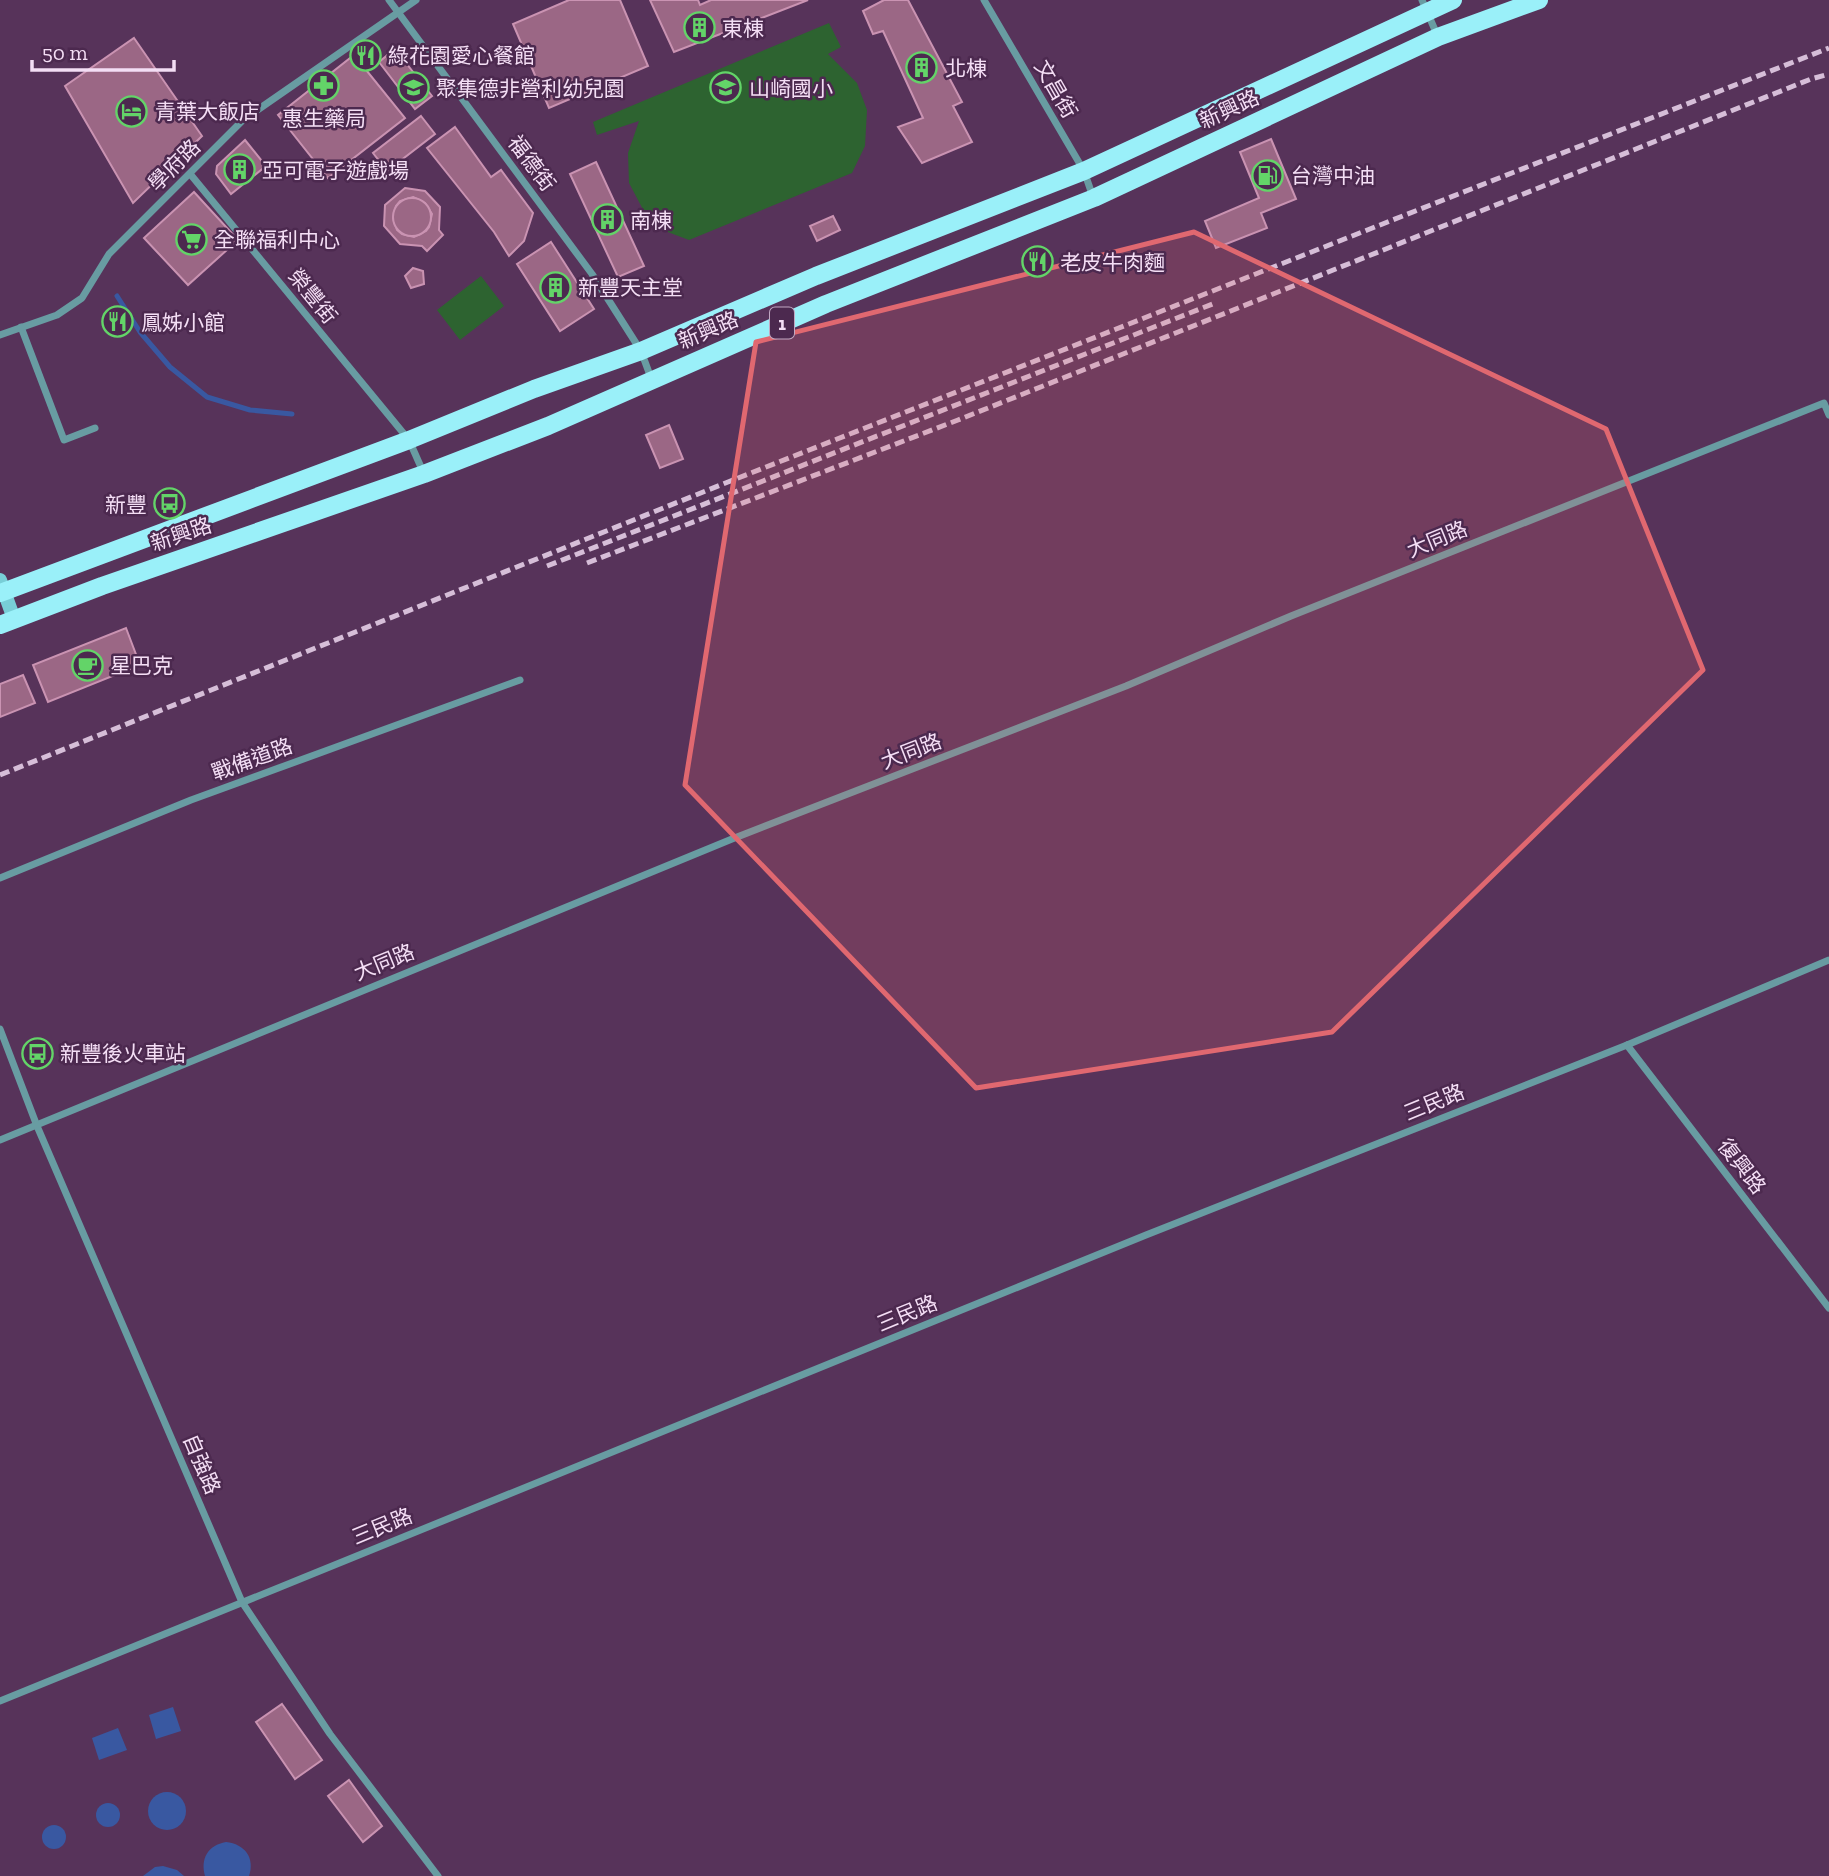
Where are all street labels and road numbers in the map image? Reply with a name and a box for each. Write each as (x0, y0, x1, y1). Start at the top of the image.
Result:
street label: 文昌街 (1029, 55, 1083, 123)
street label: 新興路 (1195, 84, 1263, 134)
street label: 福德街 (503, 130, 561, 196)
street label: 學府路 (143, 134, 205, 196)
street label: 榮豐街 (283, 264, 343, 328)
street label: 新興路 (674, 306, 742, 354)
road number: 1 (770, 308, 794, 338)
street label: 新興路 (147, 512, 215, 556)
street label: 大同路 (1403, 516, 1471, 562)
street label: 大同路 (877, 728, 945, 774)
street label: 戰備道路 (208, 733, 296, 785)
street label: 大同路 (350, 939, 418, 985)
street label: 三民路 (1400, 1079, 1468, 1125)
street label: 復興路 (1713, 1133, 1771, 1199)
street label: 三民路 (873, 1290, 941, 1336)
street label: 自強路 (178, 1430, 226, 1498)
street label: 三民路 (348, 1503, 416, 1549)

